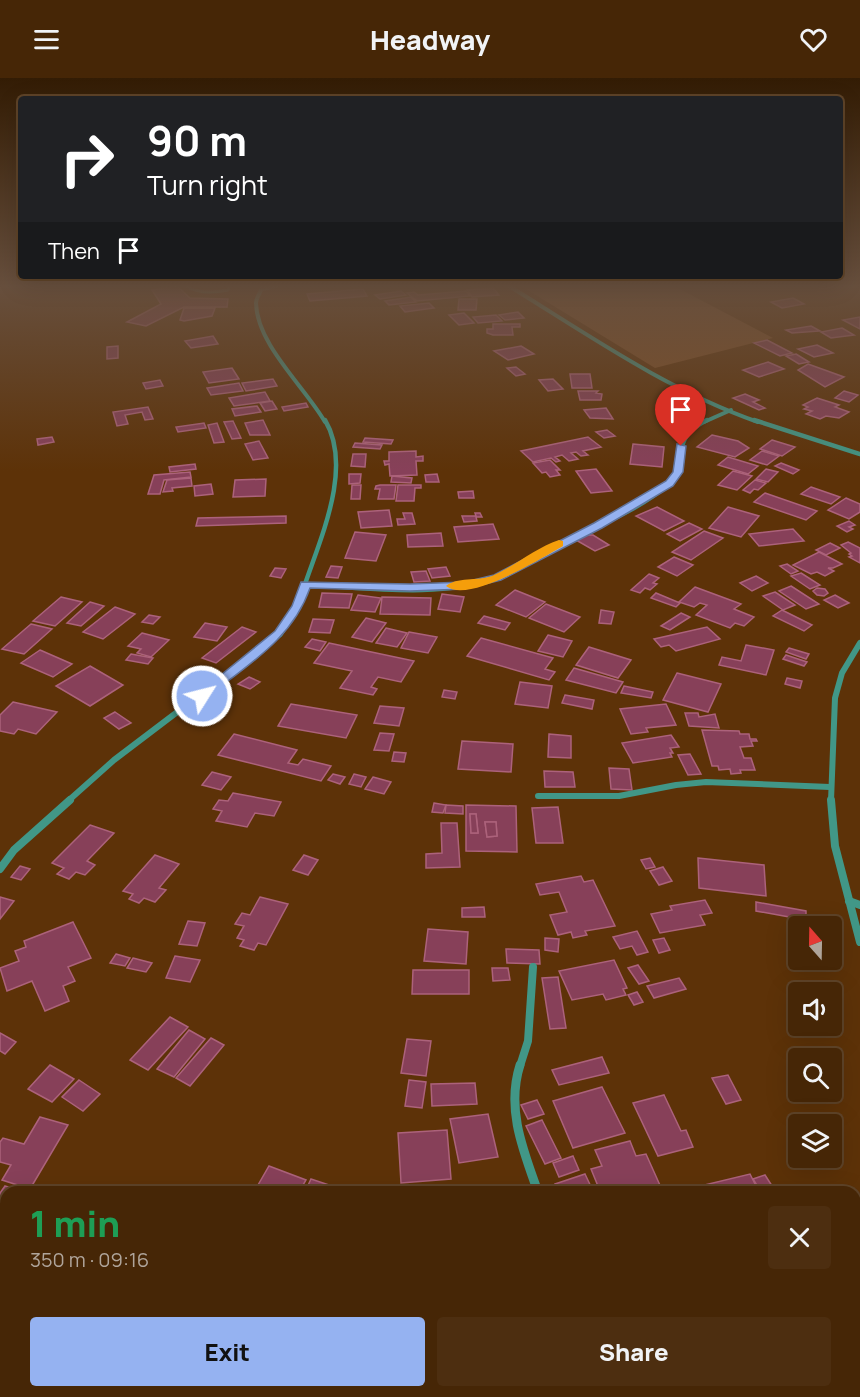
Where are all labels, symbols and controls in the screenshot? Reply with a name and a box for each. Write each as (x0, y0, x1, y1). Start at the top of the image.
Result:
text: Headway (370, 21, 490, 58)
icon: menu (30, 23, 63, 56)
icon: heart (797, 23, 830, 56)
text: 90 m (147, 111, 247, 169)
icon: right (48, 120, 126, 198)
text: Turn right (147, 166, 268, 203)
icon: arrive (112, 234, 145, 267)
text: Then (48, 236, 100, 266)
pin (655, 384, 706, 446)
icon: arrive (664, 393, 697, 426)
position arrow (170, 664, 234, 728)
north arrow (788, 916, 842, 970)
map controls (788, 916, 842, 1168)
button: sound (788, 982, 842, 1036)
button: search (788, 1048, 842, 1102)
button: layers (788, 1114, 842, 1168)
text: 1 min (30, 1199, 120, 1248)
button: close (768, 1206, 831, 1269)
text: 350 m · 09:16 (30, 1246, 149, 1273)
button: Exit (30, 1317, 425, 1386)
button: Share (437, 1317, 831, 1386)

